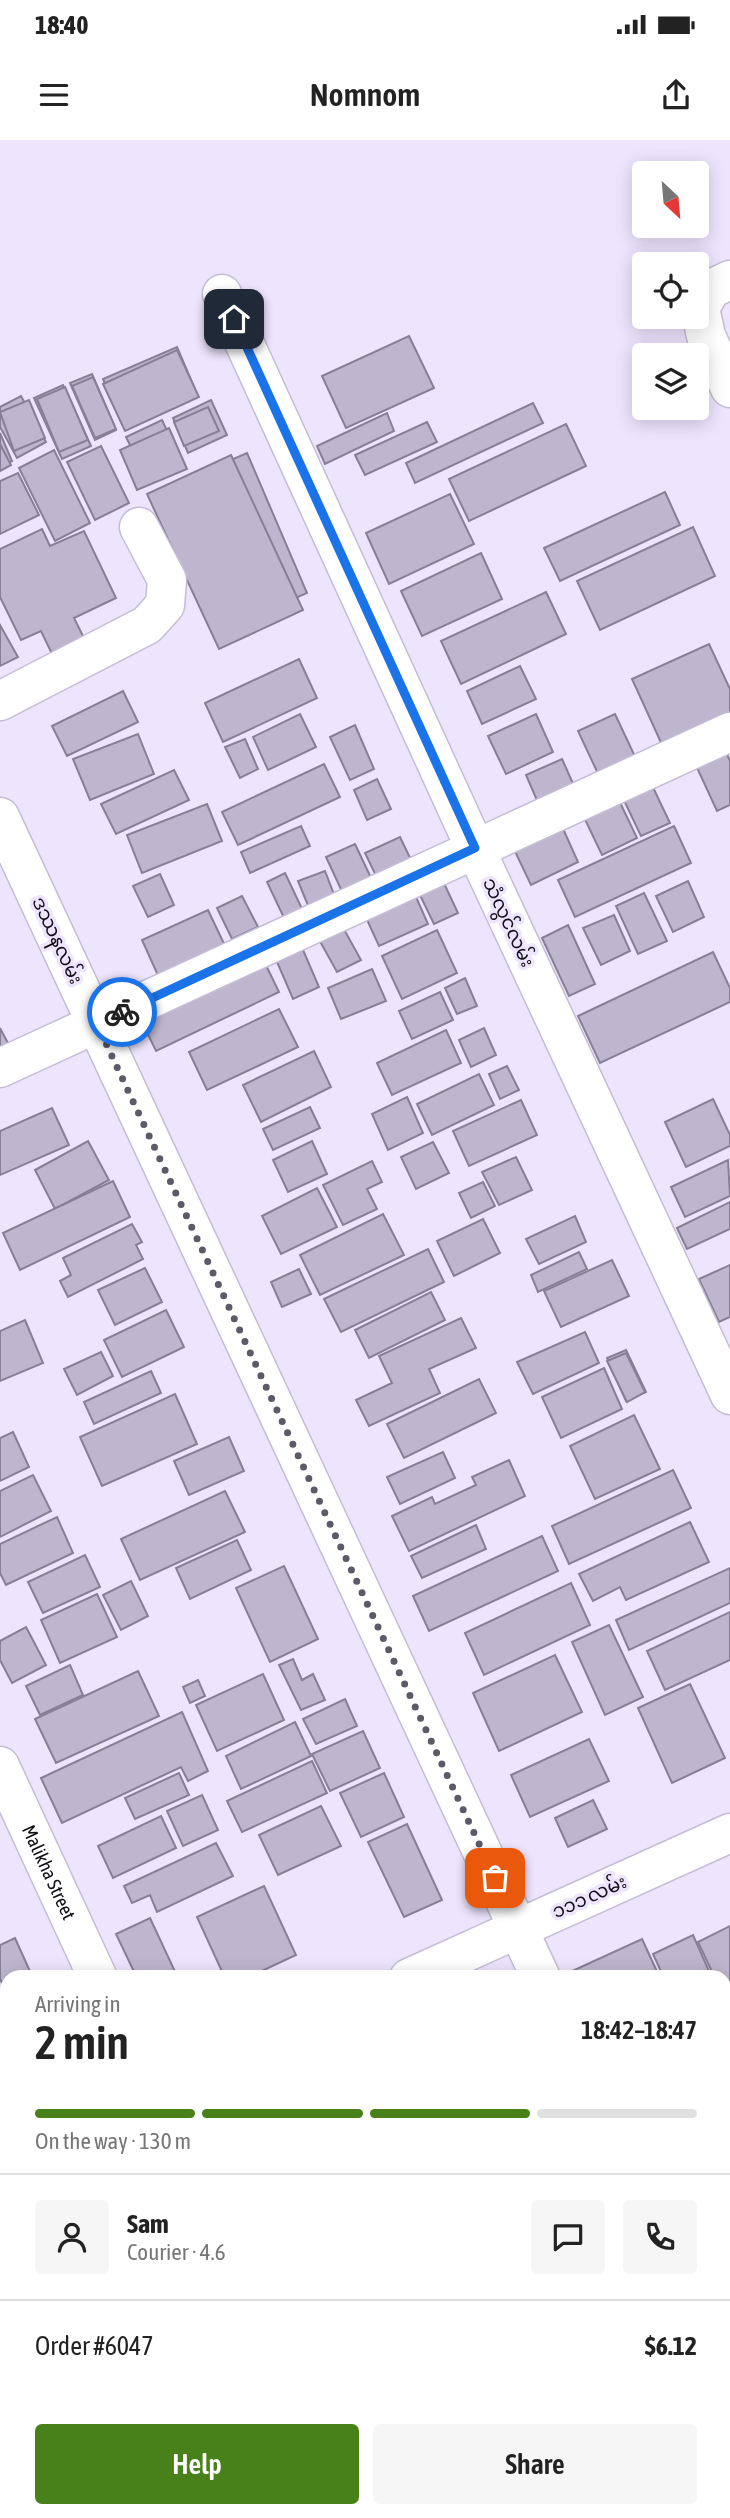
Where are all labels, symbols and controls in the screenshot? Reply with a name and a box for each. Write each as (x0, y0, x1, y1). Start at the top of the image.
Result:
text: 18:40 (35, 10, 89, 40)
icon: menu (35, 76, 73, 114)
text: Nomnom (310, 76, 420, 113)
icon: share (657, 76, 695, 114)
north arrow (632, 161, 709, 238)
map controls (632, 161, 709, 420)
button: locate (632, 252, 709, 329)
pin (204, 289, 264, 349)
icon: home (215, 300, 253, 338)
button: layers (632, 343, 709, 420)
street label: သံလွင်လမ်း (474, 873, 542, 972)
street label: ဒဿနလမ်း (24, 892, 91, 989)
courier (87, 977, 157, 1047)
icon: bike (103, 993, 141, 1031)
street label: Malikha Street (18, 1821, 80, 1923)
pin (465, 1848, 525, 1908)
icon: bag (476, 1859, 514, 1897)
street label: ၁၁၁ လမ်း (547, 1867, 630, 1922)
text: Arriving in (35, 1991, 121, 2017)
text: 18:42–18:47 (581, 2015, 697, 2045)
text: 2 min (35, 2016, 129, 2069)
text: On the way · 130 m (35, 2128, 191, 2154)
button: person (35, 2200, 109, 2274)
button: chat (531, 2200, 605, 2274)
button: phone (623, 2200, 697, 2274)
text: Sam (127, 2209, 169, 2239)
text: Courier · 4.6 (127, 2239, 226, 2265)
text: Order #6047 (35, 2331, 154, 2361)
text: $6.12 (645, 2331, 697, 2361)
button: Help (35, 2424, 359, 2504)
button: Share (373, 2424, 697, 2504)

